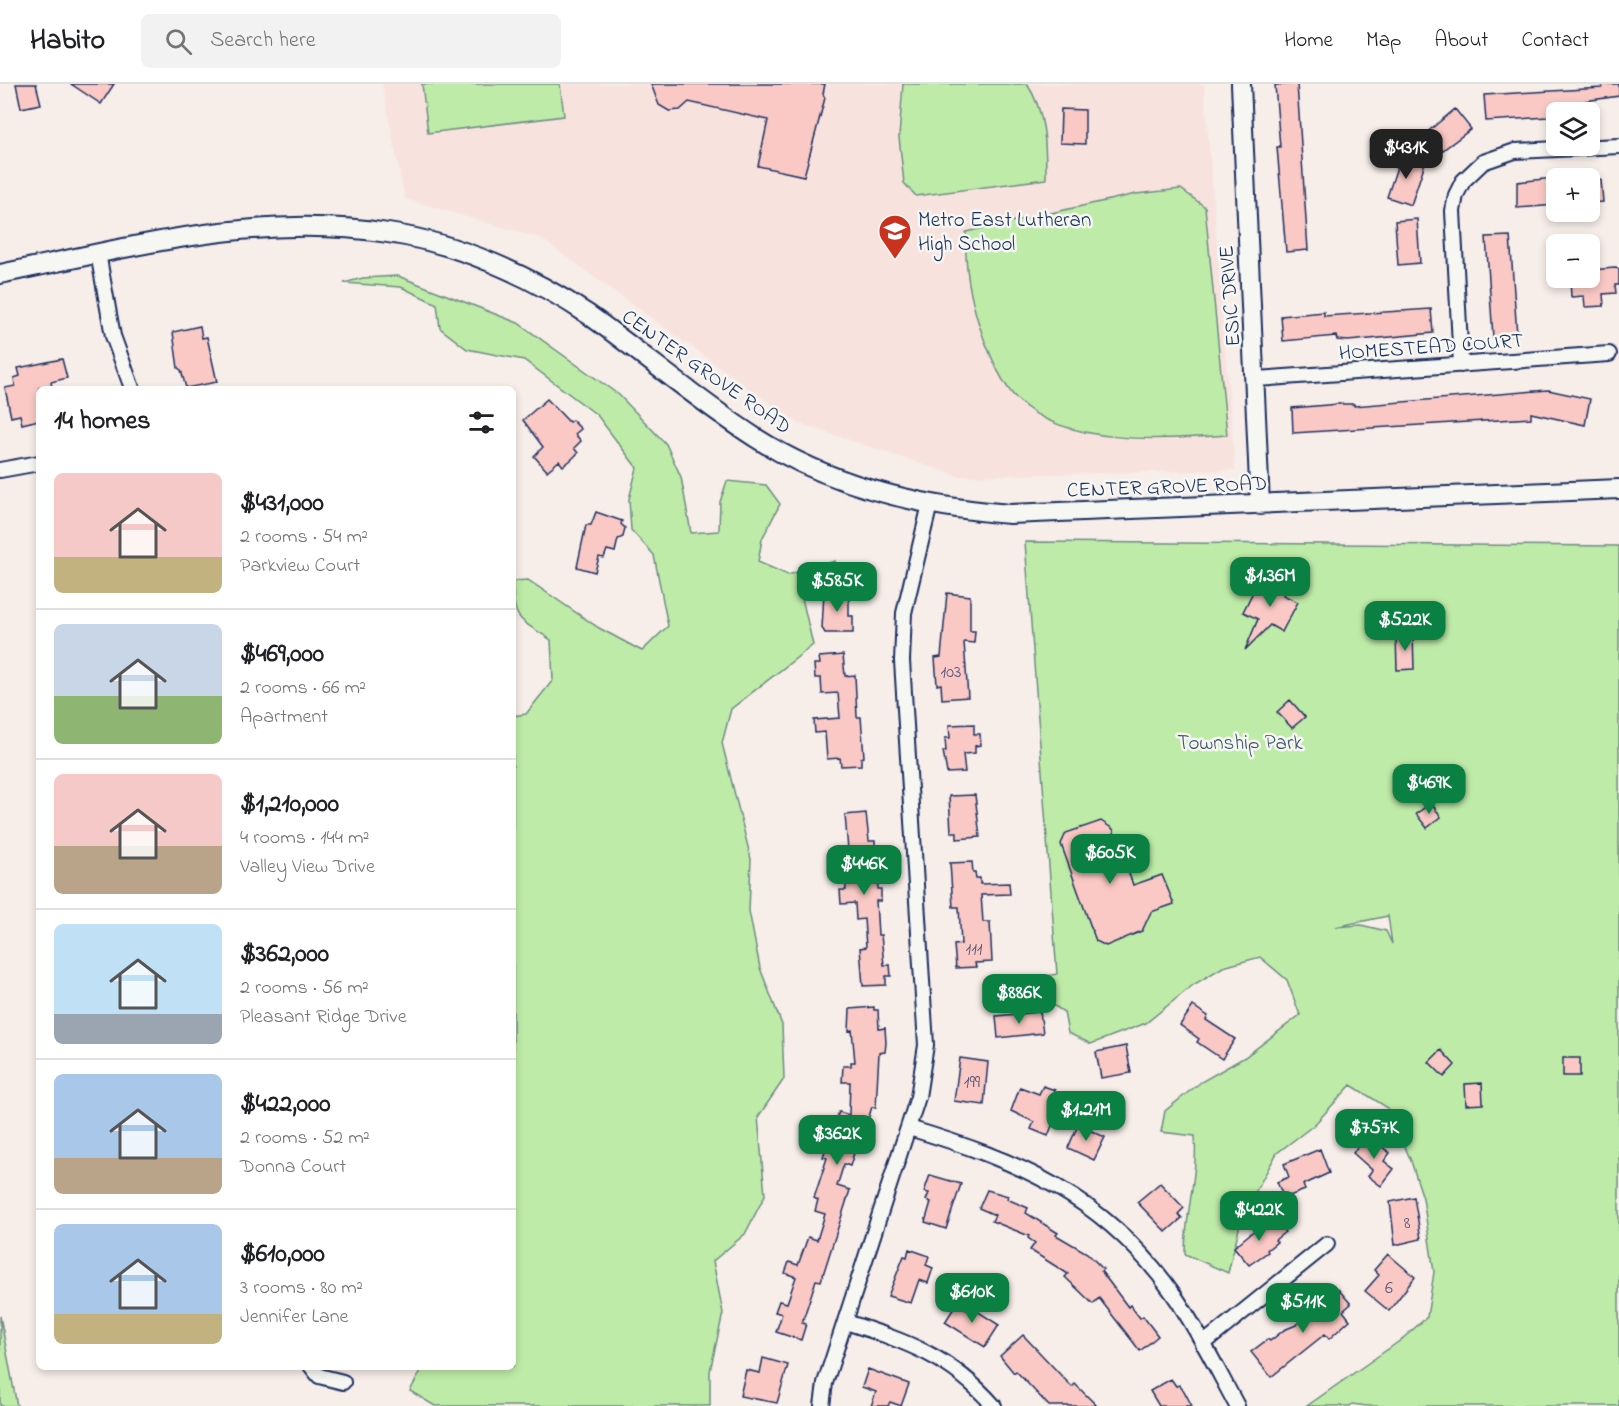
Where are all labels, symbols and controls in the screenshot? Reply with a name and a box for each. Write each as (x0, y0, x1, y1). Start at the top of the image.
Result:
search box (141, 14, 561, 68)
text: Habito (30, 21, 105, 62)
icon: search (162, 25, 195, 58)
text: Search here (210, 25, 316, 57)
text: Home (1284, 26, 1333, 56)
text: Map (1366, 26, 1401, 56)
text: About (1434, 26, 1488, 56)
text: Contact (1521, 26, 1589, 56)
map controls (1546, 102, 1600, 288)
button: layers (1546, 102, 1600, 156)
pin: $431K (1364, 129, 1448, 180)
text: $431K (1384, 134, 1428, 163)
button: + (1546, 168, 1600, 222)
place label: Metro East Lutheran High School (918, 206, 1091, 262)
school or university icon: Metro East Lutheran High School (877, 213, 913, 260)
button: − (1546, 234, 1600, 288)
street label: ESIC DRIVE (1213, 244, 1249, 347)
street label: CENTER GROVE ROAD (615, 303, 797, 442)
street label: HOMESTEAD COURT (1338, 327, 1524, 369)
text: 14 homes (54, 403, 150, 441)
icon: filters (465, 406, 498, 439)
street label: CENTER GROVE ROAD (1066, 470, 1268, 506)
text: $431,000 (240, 485, 324, 523)
icon: home (102, 497, 174, 569)
text: 2 rooms · 54 m² (240, 523, 368, 552)
text: Parkview Court (240, 552, 360, 581)
pin: $1.36M (1221, 557, 1319, 608)
pin: $585K (795, 562, 879, 613)
text: $1.36M (1244, 562, 1296, 591)
text: $585K (811, 567, 863, 596)
pin: $522K (1363, 601, 1447, 652)
text: $522K (1378, 606, 1432, 635)
text: $469,000 (240, 636, 324, 674)
icon: home (102, 648, 174, 720)
house number: 103 (941, 660, 961, 686)
text: 2 rooms · 66 m² (240, 674, 366, 703)
text: Apartment (240, 703, 328, 732)
park label: Township Park (1177, 729, 1303, 759)
pin: $469K (1387, 764, 1471, 815)
text: $469K (1407, 769, 1451, 798)
text: $1,210,000 (240, 786, 339, 824)
icon: home (102, 798, 174, 870)
text: 4 rooms · 144 m² (240, 824, 370, 853)
pin: $605K (1068, 834, 1152, 885)
text: $605K (1085, 839, 1135, 868)
pin: $446K (822, 845, 906, 896)
text: $446K (840, 850, 888, 879)
text: Valley View Drive (240, 853, 375, 882)
text: $362,000 (240, 936, 329, 974)
house number: 111 (965, 937, 983, 963)
icon: home (102, 948, 174, 1020)
text: 2 rooms · 56 m² (240, 974, 369, 1003)
pin: $886K (977, 974, 1061, 1025)
text: $886K (996, 979, 1042, 1008)
text: Pleasant Ridge Drive (240, 1003, 407, 1032)
house number: 199 (964, 1070, 981, 1096)
text: $422,000 (240, 1086, 330, 1124)
pin: $1.21M (1037, 1091, 1135, 1142)
text: $1.21M (1061, 1096, 1111, 1125)
icon: home (102, 1098, 174, 1170)
pin: $757K (1332, 1109, 1416, 1160)
text: $757K (1349, 1114, 1399, 1143)
pin: $362K (795, 1115, 879, 1166)
text: $362K (813, 1120, 861, 1149)
text: 2 rooms · 52 m² (240, 1124, 370, 1153)
text: Donna Court (240, 1153, 346, 1182)
pin: $422K (1217, 1191, 1301, 1242)
text: $422K (1234, 1196, 1284, 1225)
house number: 8 (1404, 1211, 1411, 1237)
text: $610,000 (240, 1236, 325, 1274)
icon: home (102, 1248, 174, 1320)
pin: $610K (930, 1273, 1014, 1324)
text: 3 rooms · 80 m² (240, 1274, 363, 1303)
house number: 6 (1385, 1276, 1393, 1302)
text: $610K (949, 1278, 995, 1307)
pin: $511K (1261, 1283, 1345, 1334)
text: $511K (1280, 1288, 1326, 1317)
text: Jennifer Lane (240, 1303, 349, 1332)

